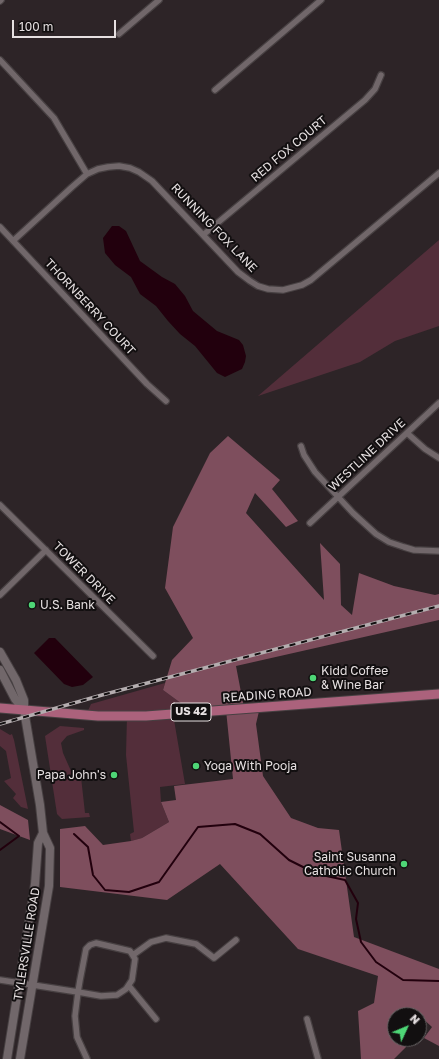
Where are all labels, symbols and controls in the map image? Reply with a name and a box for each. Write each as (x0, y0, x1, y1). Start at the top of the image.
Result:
scale bar (14, 12, 118, 38)
text: 100 m (19, 19, 53, 34)
street label: RED FOX COURT (248, 113, 330, 185)
street label: RUNNING FOX LANE (168, 181, 260, 275)
street label: THORNBERRY COURT (42, 256, 138, 358)
street label: WESTLINE DRIVE (326, 416, 408, 494)
street label: TOWER DRIVE (50, 539, 118, 607)
place label: U.S. Bank (40, 598, 95, 612)
marker: U.S. Bank (27, 600, 37, 610)
place label: Kidd Coffee & Wine Bar (321, 664, 388, 692)
marker: Kidd Coffee & Wine Bar (308, 673, 318, 683)
street label: READING ROAD (222, 685, 312, 705)
road number: US 42 (171, 703, 211, 721)
place label: Yoga With Pooja (204, 759, 297, 773)
marker: Yoga With Pooja (191, 761, 201, 771)
place label: Papa John's (37, 768, 106, 782)
marker: Papa John's (109, 770, 119, 780)
place label: Saint Susanna Catholic Church (304, 850, 396, 878)
marker: Saint Susanna Catholic Church (399, 859, 409, 869)
street label: TYLERSVILLE ROAD (11, 886, 43, 1002)
north arrow (387, 1007, 427, 1047)
text: N (408, 1011, 423, 1027)

